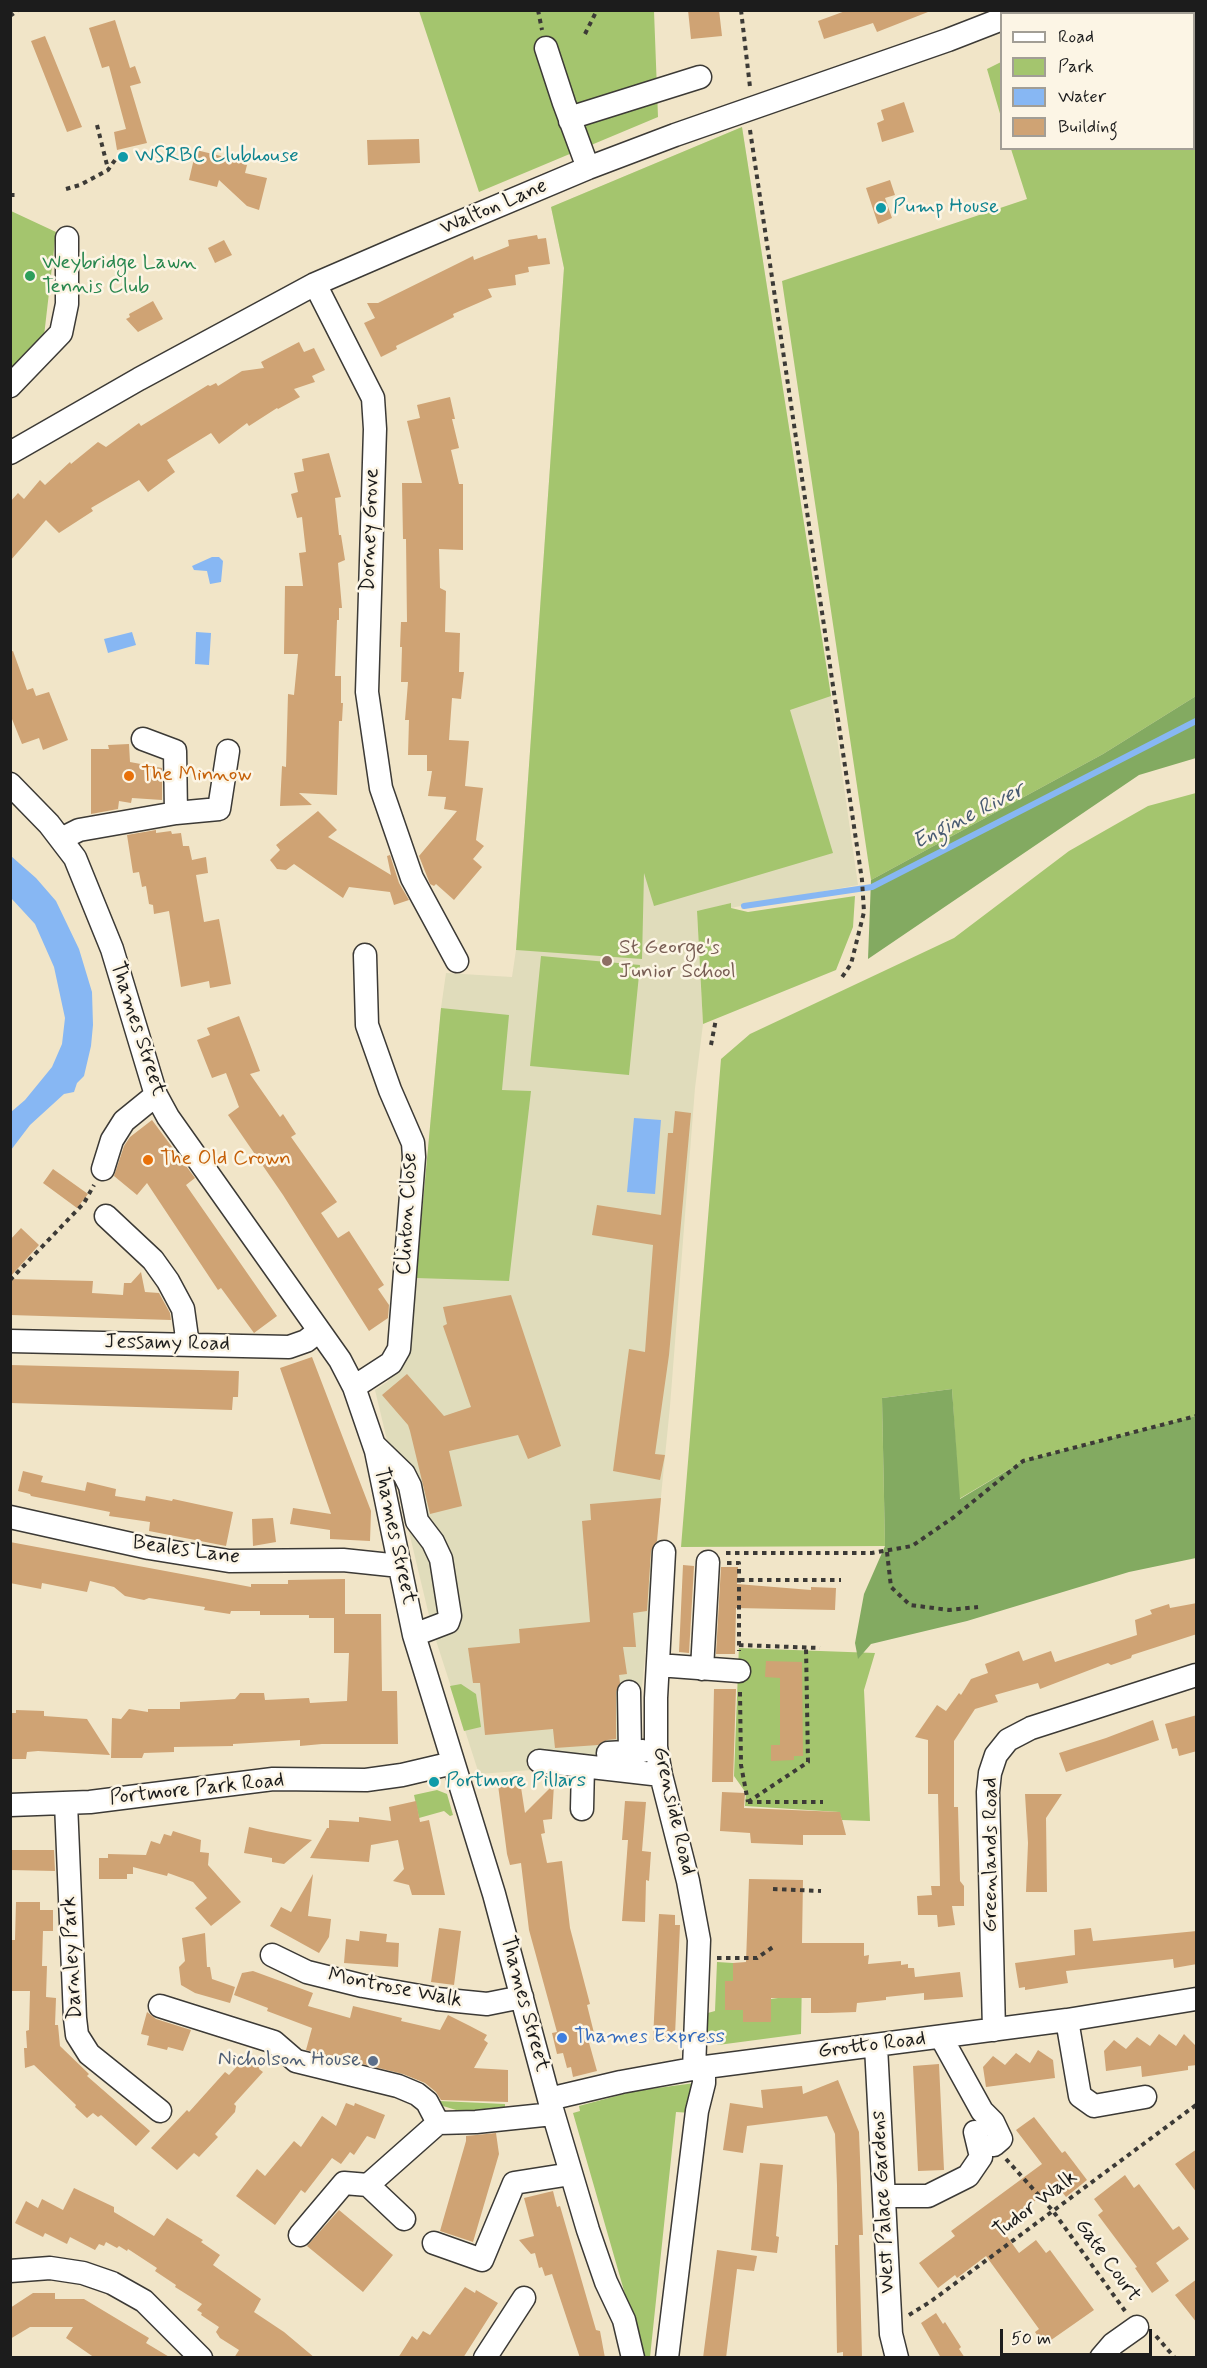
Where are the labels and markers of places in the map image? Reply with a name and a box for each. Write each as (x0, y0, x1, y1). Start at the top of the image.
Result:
place label: WSRBC Clubhouse (135, 144, 299, 170)
marker: WSRBC Clubhouse (116, 150, 130, 164)
place label: Pump House (893, 195, 999, 221)
marker: Pump House (874, 201, 888, 215)
place label: Weybridge Lawn Tennis Club (42, 251, 196, 301)
marker: Weybridge Lawn Tennis Club (23, 269, 37, 283)
place label: The Minnow (141, 763, 252, 789)
marker: The Minnow (122, 769, 136, 783)
place label: St George's Junior School (619, 936, 736, 986)
marker: St George's Junior School (600, 954, 614, 968)
place label: The Old Crown (160, 1147, 291, 1173)
marker: The Old Crown (141, 1153, 155, 1167)
place label: Portmore Pillars (446, 1769, 586, 1795)
marker: Portmore Pillars (427, 1775, 441, 1789)
place label: Thames Express (574, 2025, 725, 2051)
marker: Thames Express (555, 2031, 569, 2045)
place label: Nicholson House (218, 2048, 361, 2074)
marker: Nicholson House (366, 2054, 380, 2068)

